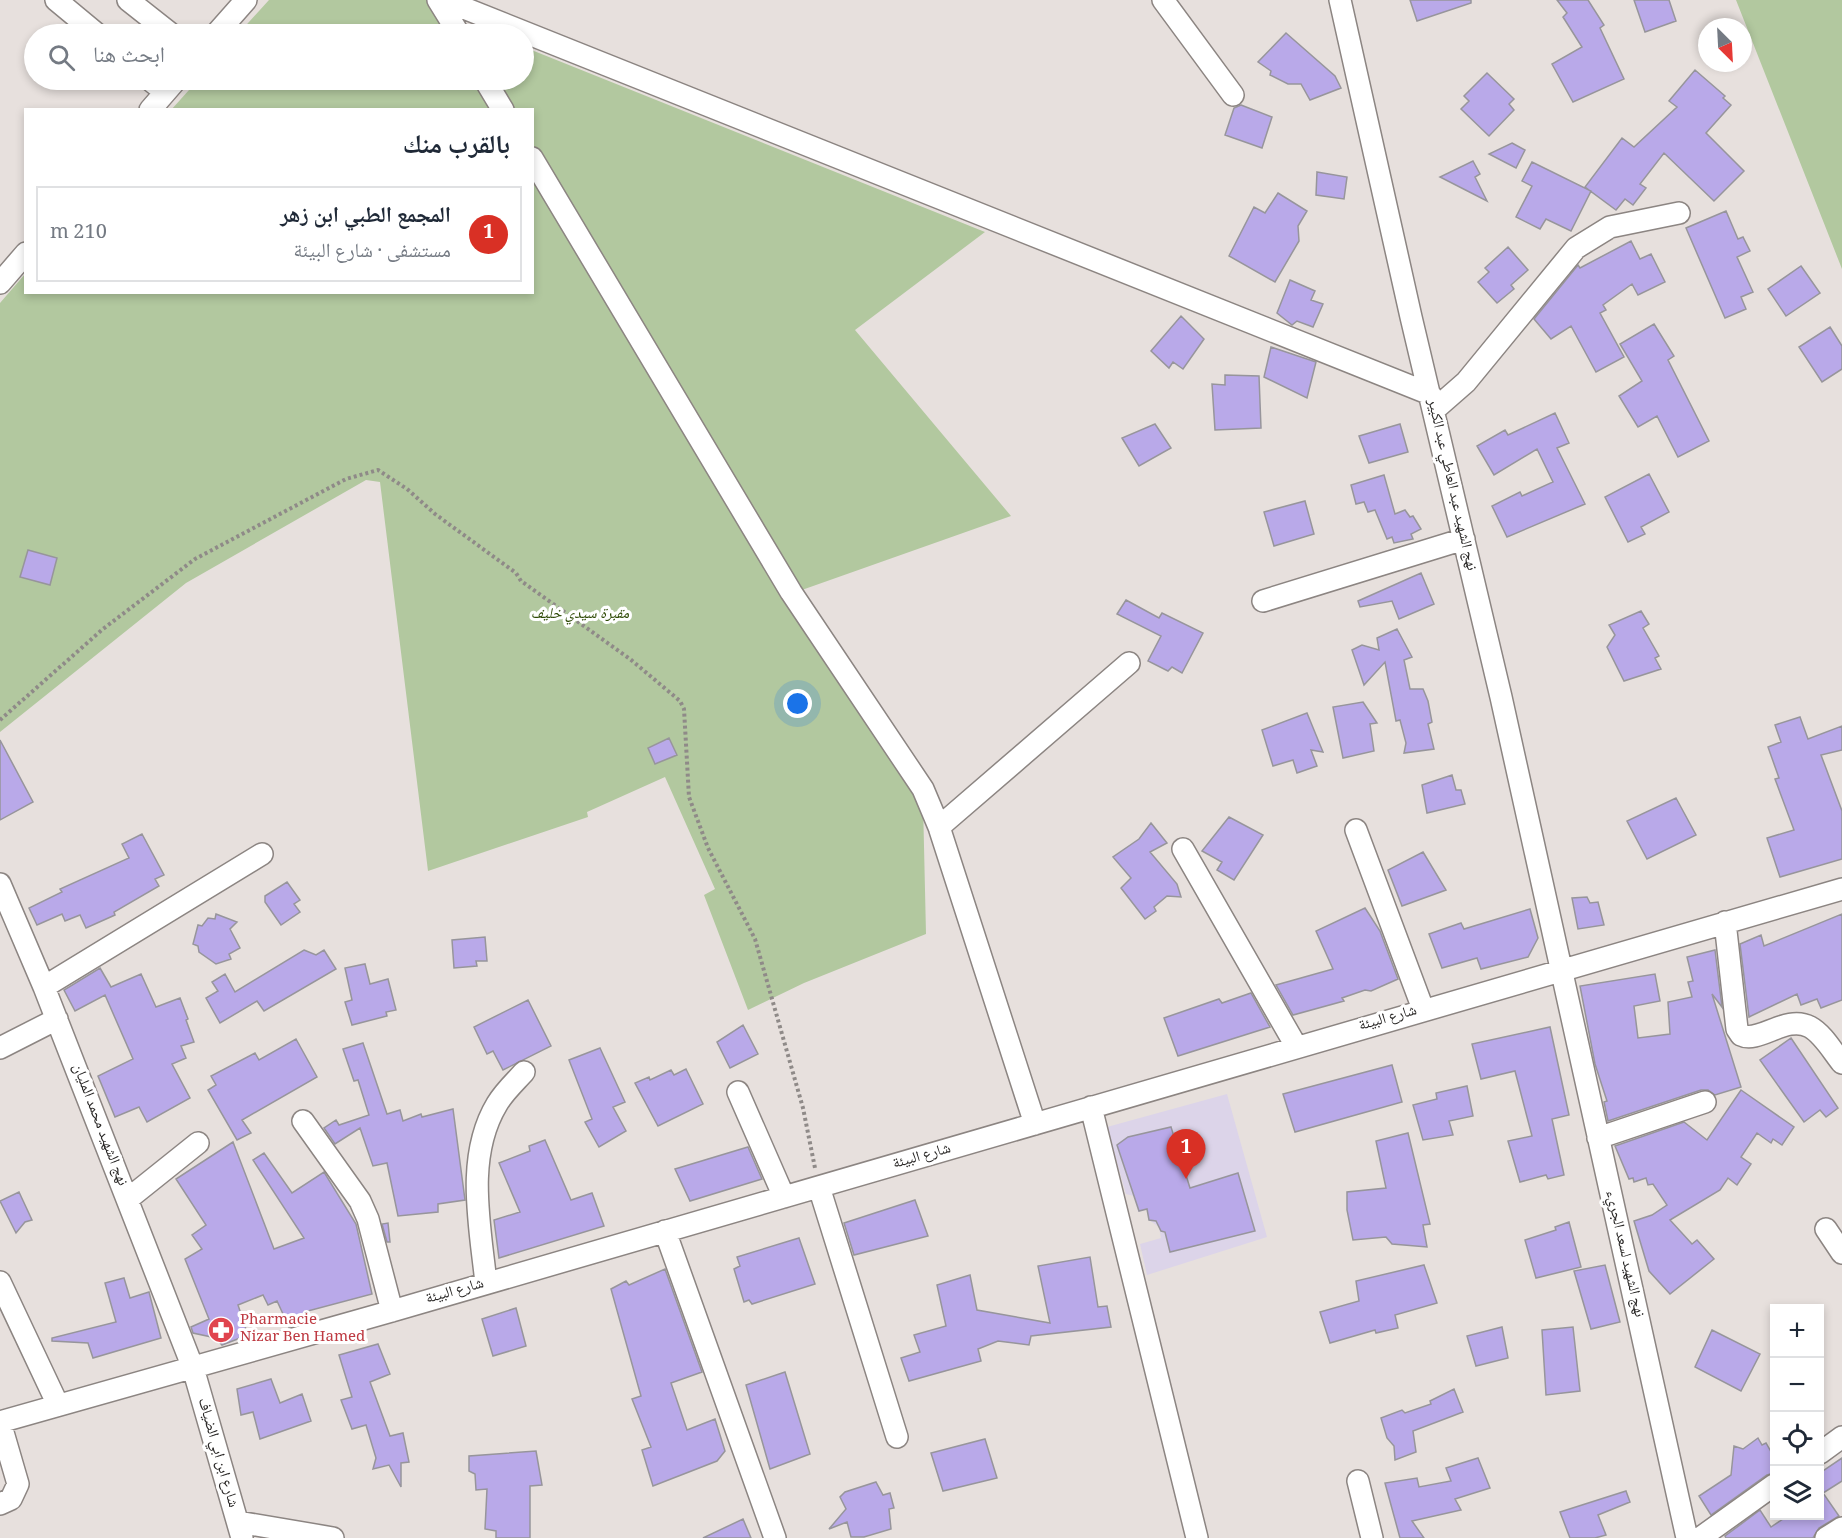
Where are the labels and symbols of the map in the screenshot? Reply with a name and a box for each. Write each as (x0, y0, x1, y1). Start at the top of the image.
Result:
north arrow (1698, 18, 1752, 72)
street label: نهج الشهيد عبد العاطي عبد الكبير (1418, 395, 1483, 574)
park label: مقبرة سيدي خليف (531, 602, 629, 628)
your location (783, 689, 812, 718)
street label: شارع البيئة (1356, 998, 1420, 1040)
street label: نهج الشهيد محمد المليان (64, 1060, 134, 1190)
pin: 1 (1166, 1130, 1206, 1179)
street label: شارع البيئة (890, 1136, 954, 1178)
street label: نهج الشهيد لسعد الجريء (1597, 1188, 1651, 1320)
street label: شارع البيئة (423, 1271, 487, 1313)
place label: Pharmacie Nizar Ben Hamed (240, 1308, 365, 1351)
pharmacy icon: Pharmacie Nizar Ben Hamed (206, 1315, 236, 1345)
street label: شارع ابن ابي الضياف (189, 1395, 245, 1511)

